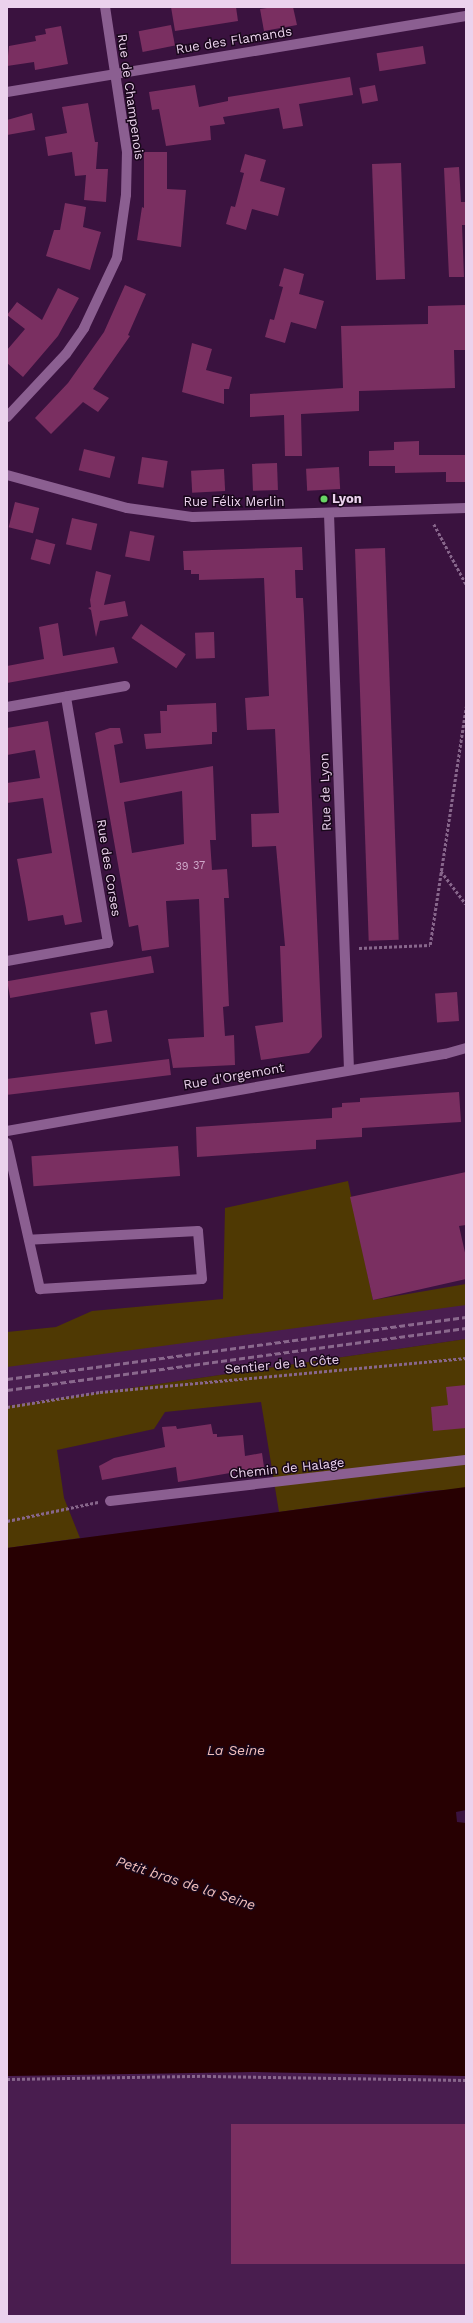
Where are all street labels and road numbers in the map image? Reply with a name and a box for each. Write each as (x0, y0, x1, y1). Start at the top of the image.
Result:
street label: Rue des Flamands (175, 24, 293, 58)
street label: Rue de Champenois (113, 33, 147, 161)
street label: Rue Félix Merlin (183, 494, 285, 510)
street label: Rue de Lyon (317, 753, 335, 831)
street label: Rue des Corses (93, 818, 123, 918)
street label: Rue d'Orgemont (182, 1060, 286, 1094)
street label: Sentier de la Côte (224, 1352, 340, 1378)
street label: Chemin de Halage (229, 1455, 345, 1483)

